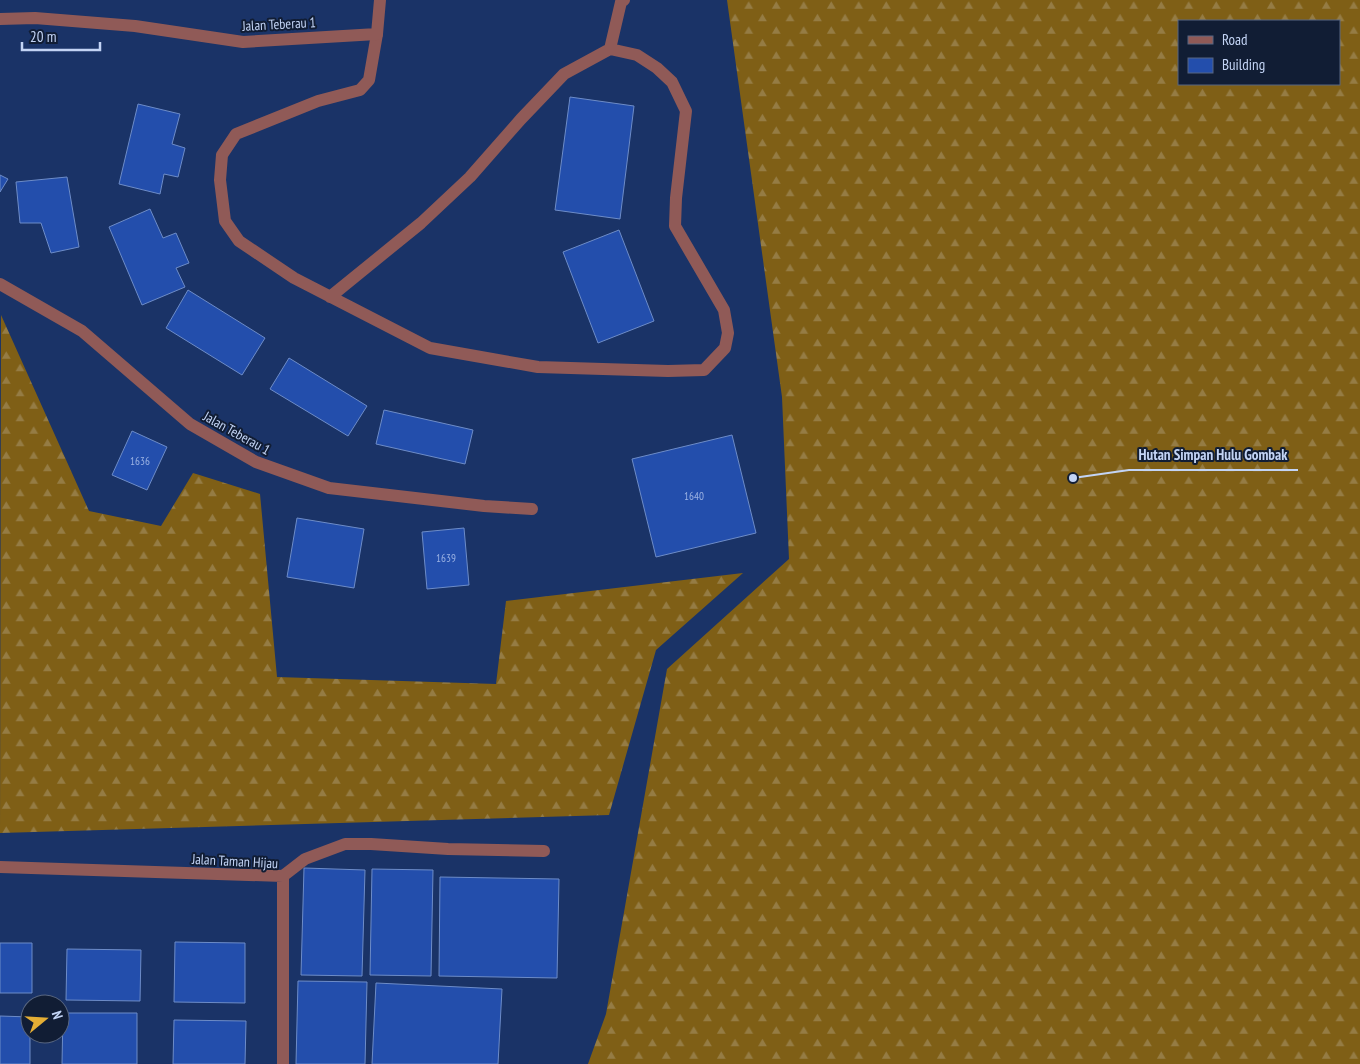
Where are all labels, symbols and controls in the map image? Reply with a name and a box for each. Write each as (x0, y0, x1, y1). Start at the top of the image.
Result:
street label: Jalan Teberau 1 (241, 13, 316, 35)
scale bar (22, 20, 100, 52)
legend (1178, 20, 1340, 85)
text: 20 m (30, 27, 56, 46)
text: Road (1222, 30, 1248, 49)
text: Building (1222, 55, 1265, 74)
street label: Jalan Teberau 1 (199, 407, 274, 459)
callout: Hutan Simpan Hulu Gombak (1129, 440, 1298, 470)
text: Hutan Simpan Hulu Gombak (1139, 445, 1288, 464)
house number: 1636 (130, 454, 150, 468)
house number: 1640 (684, 489, 704, 503)
house number: 1639 (436, 551, 456, 565)
street label: Jalan Taman Hijau (190, 850, 279, 872)
north arrow (20, 994, 70, 1044)
text: N (48, 1009, 67, 1021)

